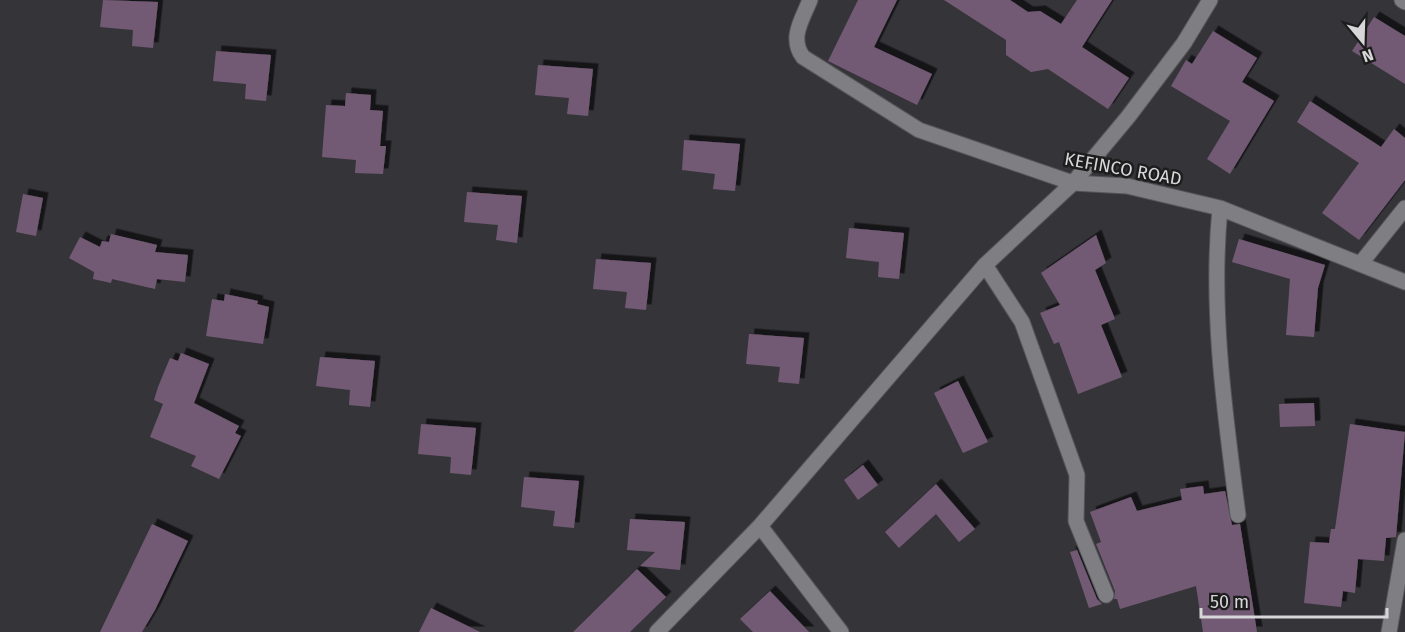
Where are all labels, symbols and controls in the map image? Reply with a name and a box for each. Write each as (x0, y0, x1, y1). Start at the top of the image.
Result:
north arrow (1333, 12, 1393, 72)
text: N (1360, 45, 1376, 66)
street label: KEFINCO ROAD (1063, 148, 1183, 190)
scale bar (1201, 581, 1387, 619)
text: 50 m (1210, 591, 1249, 613)

